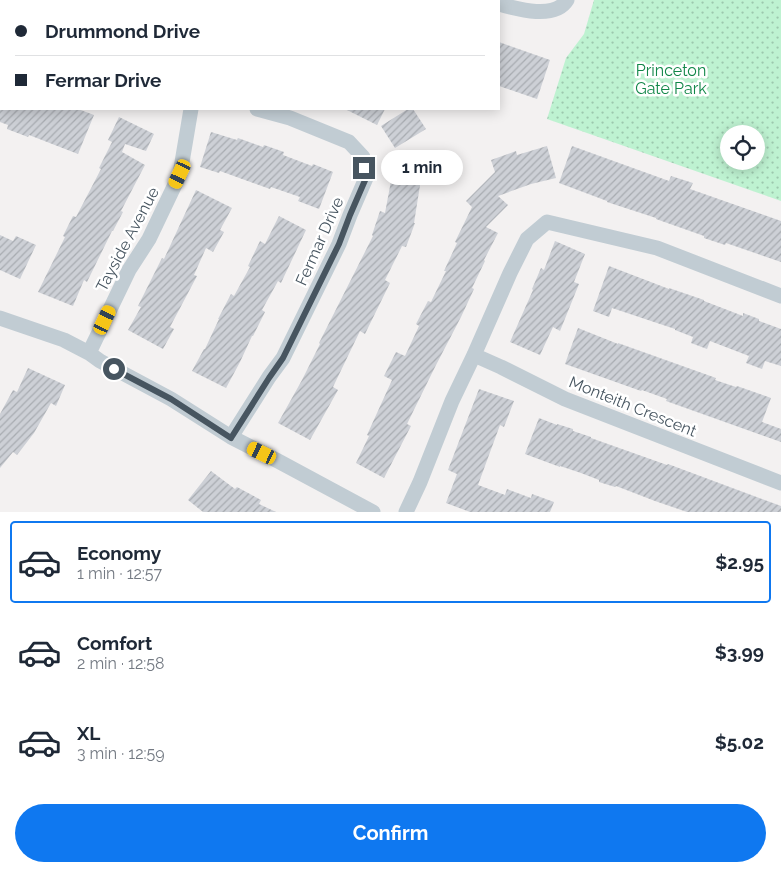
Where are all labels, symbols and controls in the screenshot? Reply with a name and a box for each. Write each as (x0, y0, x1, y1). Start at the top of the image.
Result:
text: Drummond Drive (45, 20, 200, 42)
park label: Princeton Gate Park (635, 61, 707, 98)
text: Fermar Drive (45, 69, 161, 91)
map controls (720, 125, 765, 170)
button: locate (720, 125, 765, 170)
callout: 1 min (382, 150, 464, 186)
car (166, 157, 193, 191)
route end (353, 157, 375, 179)
text: 1 min (402, 158, 442, 177)
street label: Tayside Avenue (92, 184, 163, 295)
street label: Fermar Drive (291, 194, 347, 288)
car (91, 303, 118, 337)
route start (103, 358, 125, 380)
street label: Monteith Crescent (566, 372, 700, 441)
car (245, 440, 278, 466)
icon: car (17, 540, 62, 585)
text: Economy (77, 542, 161, 564)
text: $2.95 (715, 551, 764, 573)
text: 1 min · 12:57 (77, 564, 162, 583)
icon: car (17, 630, 62, 675)
text: Comfort (77, 632, 152, 654)
text: $3.99 (715, 641, 764, 663)
text: 2 min · 12:58 (77, 654, 165, 673)
icon: car (17, 720, 62, 765)
text: XL (77, 722, 100, 744)
text: $5.02 (715, 731, 764, 753)
text: 3 min · 12:59 (77, 744, 165, 763)
button: Confirm (15, 804, 766, 862)

